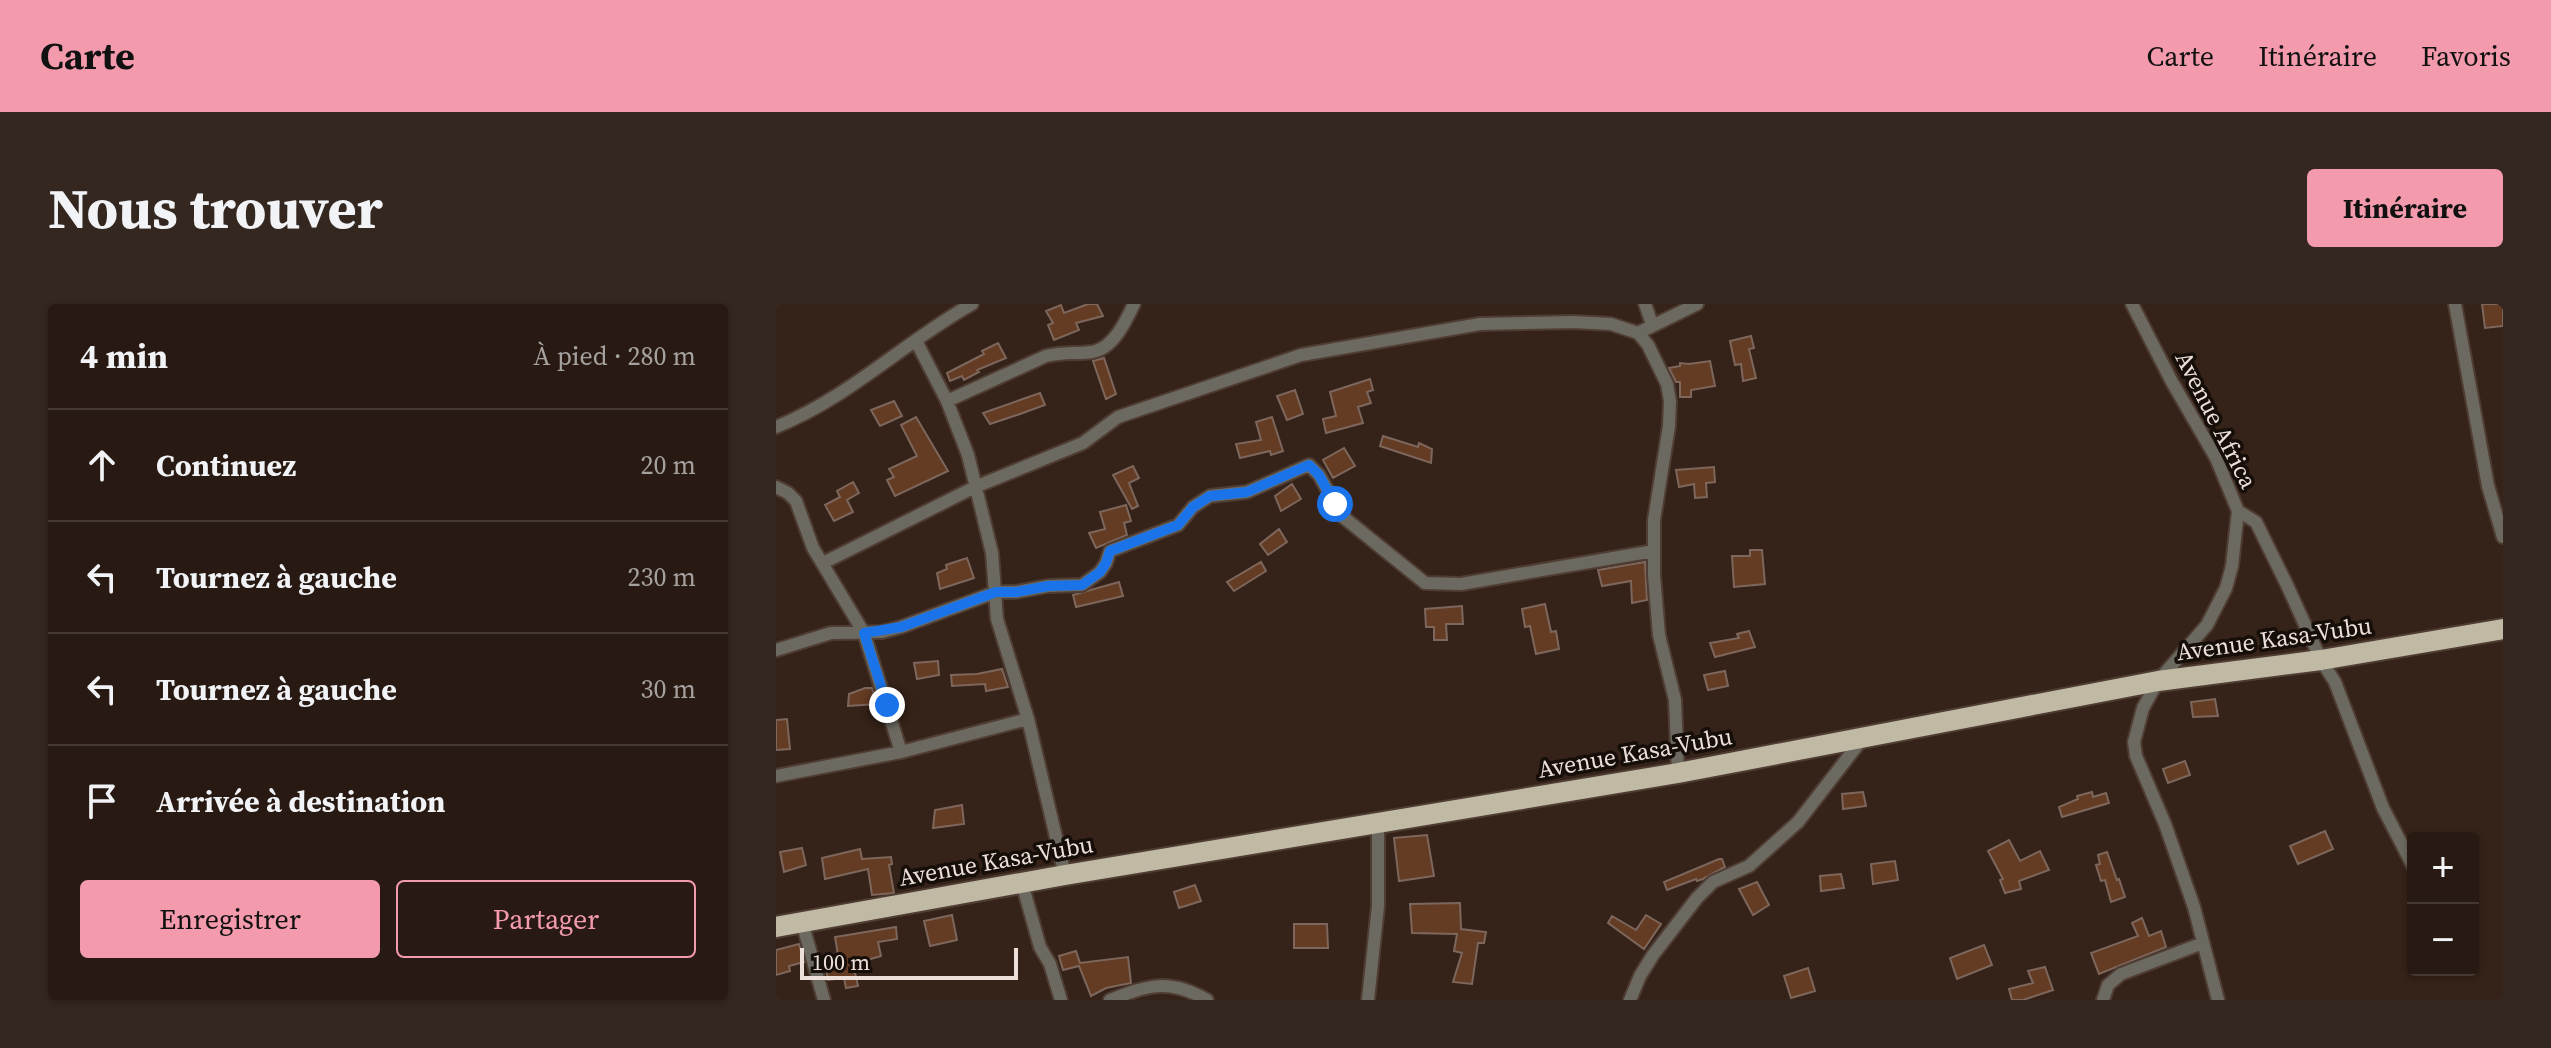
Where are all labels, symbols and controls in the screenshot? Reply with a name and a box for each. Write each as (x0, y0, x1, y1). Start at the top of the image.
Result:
text: Carte (40, 30, 135, 82)
text: Carte (2147, 37, 2214, 75)
text: Itinéraire (2258, 37, 2377, 75)
text: Favoris (2421, 37, 2511, 75)
button: Itinéraire (2307, 169, 2503, 247)
text: Nous trouver (48, 170, 383, 247)
text: 4 min (80, 333, 168, 379)
text: À pied · 280 m (533, 338, 696, 374)
street label: Avenue Africa (2168, 345, 2266, 495)
icon: ahead (80, 443, 124, 487)
text: Continuez (156, 445, 296, 486)
text: 20 m (641, 447, 696, 483)
route start (1317, 486, 1353, 522)
icon: left (80, 555, 124, 599)
text: Tournez à gauche (156, 557, 397, 598)
text: 230 m (628, 559, 696, 595)
street label: Avenue Kasa-Vubu (2174, 608, 2374, 669)
icon: left (80, 667, 124, 711)
text: Tournez à gauche (156, 669, 397, 710)
text: 30 m (641, 671, 696, 707)
route end (869, 687, 905, 723)
street label: Avenue Kasa-Vubu (1535, 719, 1735, 786)
icon: arrive (80, 779, 124, 823)
text: Arrivée à destination (156, 781, 446, 822)
street label: Avenue Kasa-Vubu (896, 827, 1096, 894)
map controls (2407, 832, 2479, 976)
button: + (2407, 832, 2479, 904)
button: Enregistrer (80, 880, 380, 958)
button: Partager (396, 880, 696, 958)
button: − (2407, 904, 2479, 976)
scale bar (800, 944, 1018, 980)
text: 100 m (812, 947, 870, 977)

